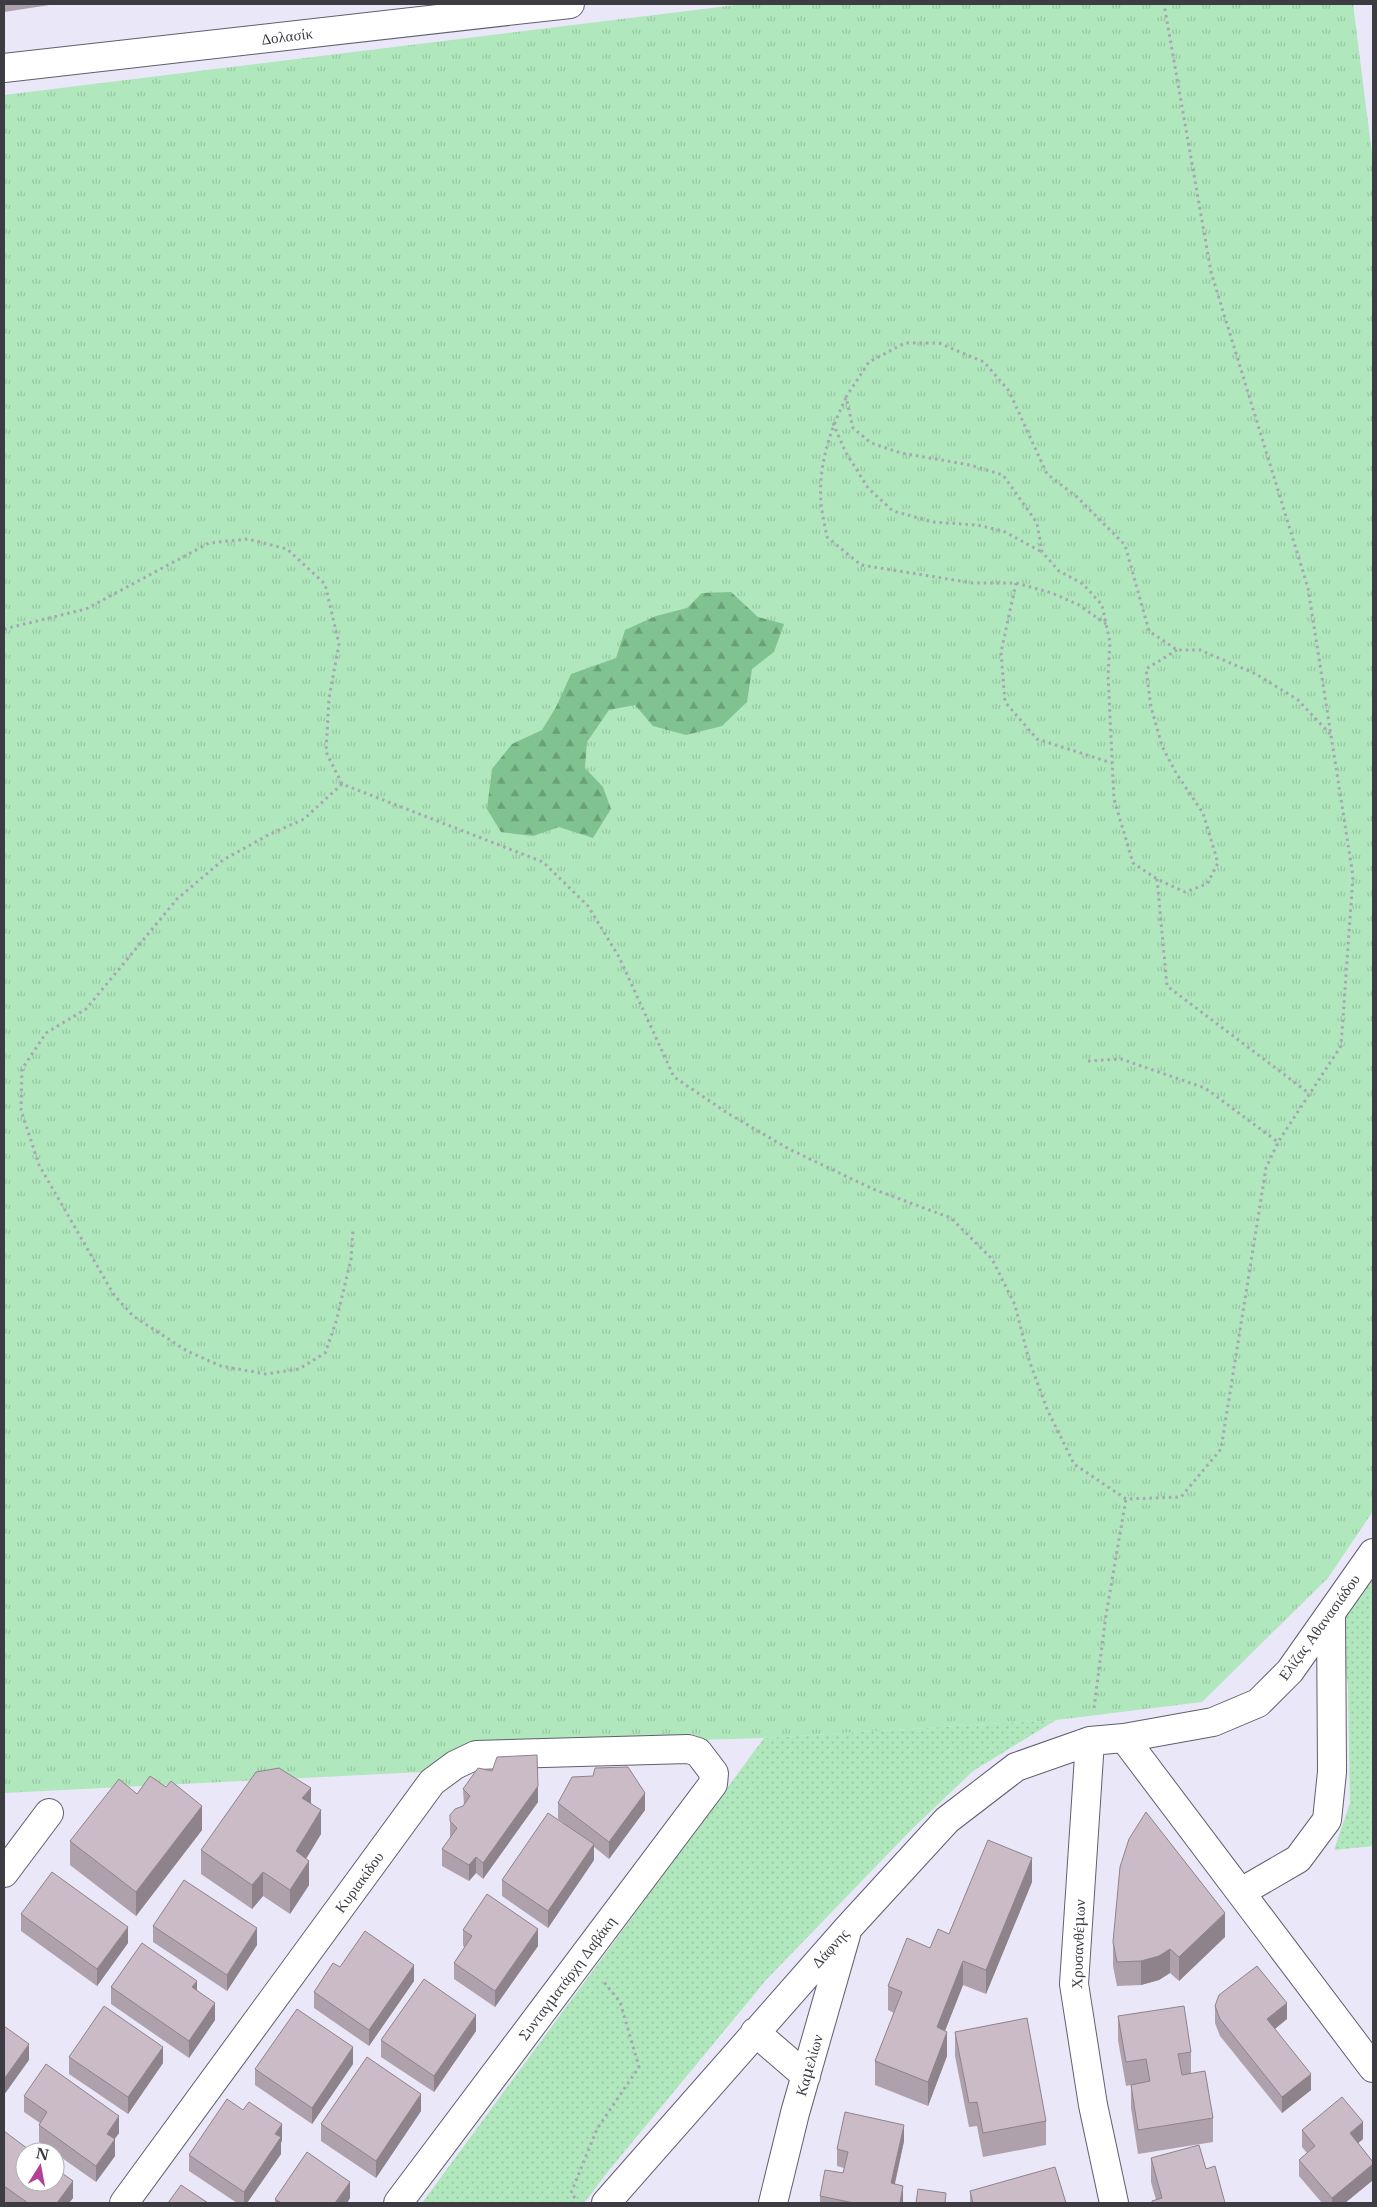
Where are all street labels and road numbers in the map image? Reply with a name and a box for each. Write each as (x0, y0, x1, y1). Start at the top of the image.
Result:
street label: Δολασίκ (260, 23, 314, 49)
street label: Ελίζας Αθανασιάδου (1274, 1570, 1364, 1684)
street label: Κυριακίδου (330, 1848, 388, 1916)
street label: Χρυσανθέμων (1067, 1899, 1089, 1989)
street label: Συνταγματάρχη Δαβάκη (514, 1912, 620, 2044)
street label: Δάφνης (807, 1924, 853, 1972)
street label: Καμελίων (791, 2032, 827, 2098)

